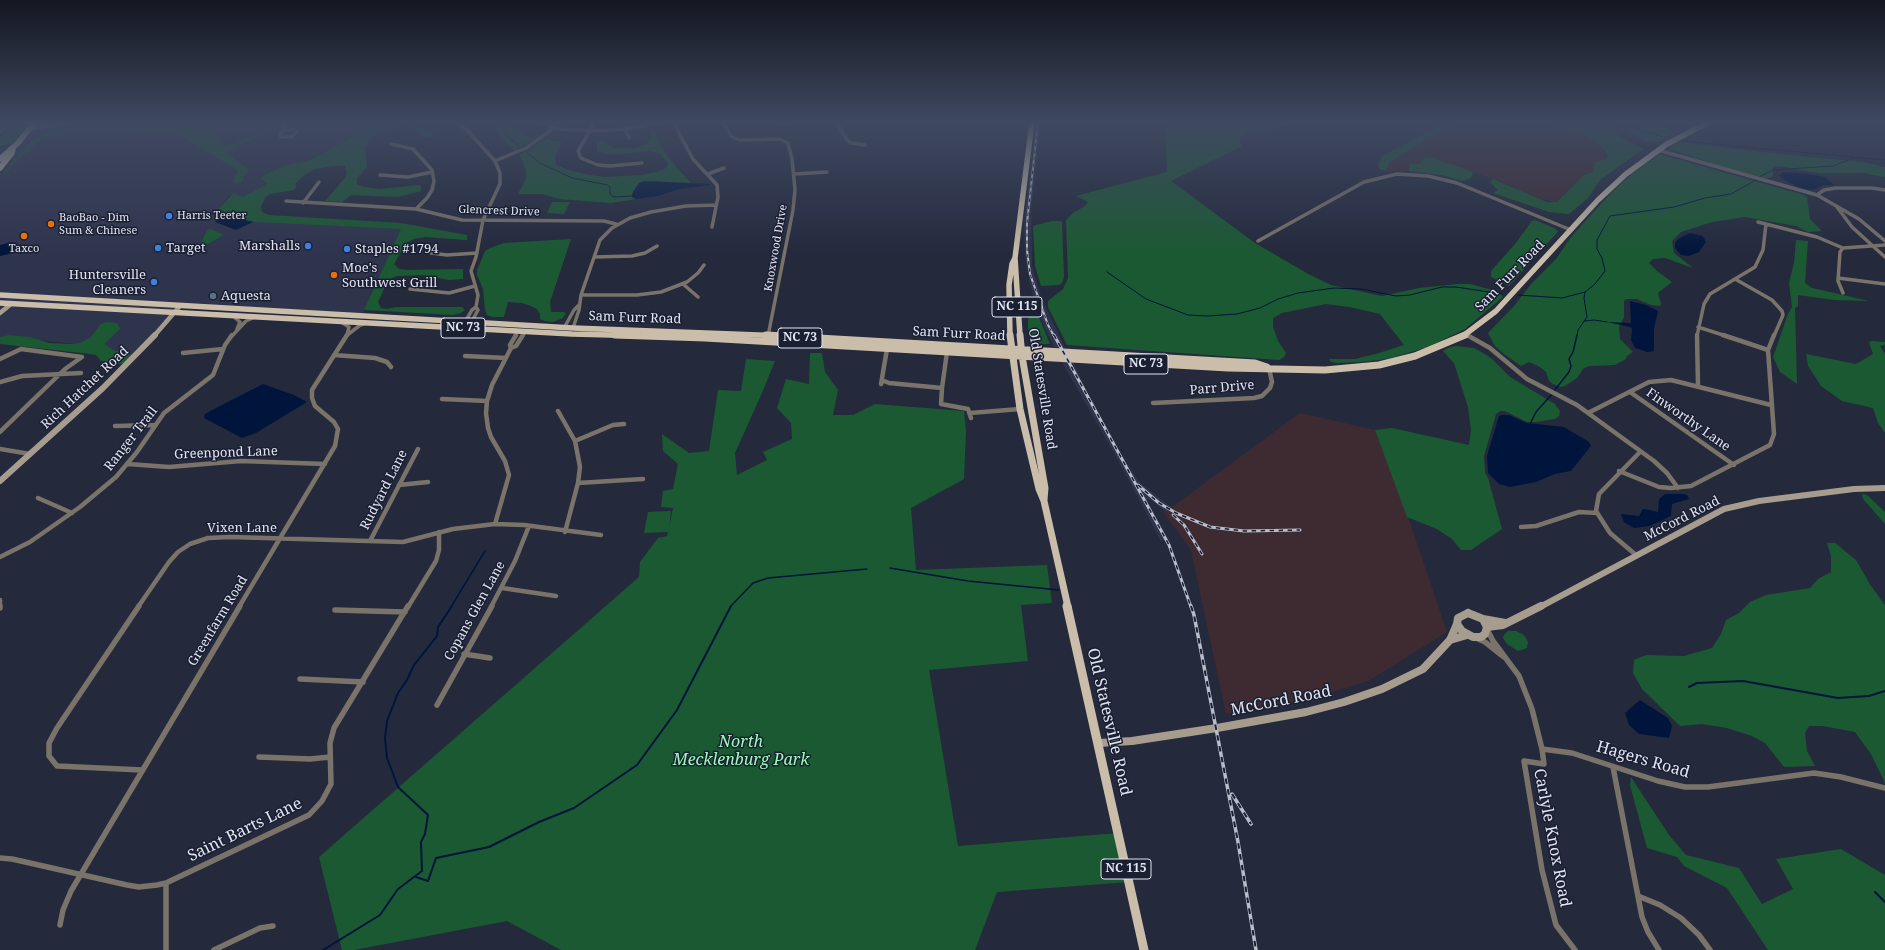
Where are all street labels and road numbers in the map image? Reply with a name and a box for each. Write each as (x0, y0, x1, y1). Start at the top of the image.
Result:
street label: Glencrest Drive (458, 203, 540, 219)
street label: Knoxwood Drive (762, 203, 790, 293)
street label: Sam Furr Road (1472, 237, 1548, 315)
road number: NC 115 (992, 297, 1042, 317)
street label: Sam Furr Road (588, 309, 682, 327)
road number: NC 73 (441, 318, 485, 338)
street label: Sam Furr Road (912, 324, 1006, 344)
street label: Old Statesville Road (1025, 327, 1059, 451)
road number: NC 73 (778, 328, 822, 348)
street label: Rich Hatchet Road (38, 343, 132, 433)
road number: NC 73 (1124, 354, 1168, 374)
street label: Parr Drive (1189, 377, 1255, 399)
street label: Finworthy Lane (1643, 385, 1733, 455)
street label: Ranger Trail (101, 404, 161, 474)
street label: Greenpond Lane (174, 443, 278, 463)
street label: Rudyard Lane (357, 447, 411, 533)
street label: McCord Road (1642, 493, 1722, 545)
street label: Vixen Lane (207, 520, 277, 536)
street label: Copans Glen Lane (441, 559, 509, 663)
street label: Greenfarm Road (185, 573, 251, 669)
street label: Old Statesville Road (1083, 646, 1135, 798)
street label: McCord Road (1229, 682, 1333, 720)
street label: Hagers Road (1594, 737, 1692, 783)
street label: Carlyle Knox Road (1529, 767, 1575, 909)
street label: Saint Barts Lane (185, 794, 305, 866)
road number: NC 115 (1101, 859, 1151, 879)

